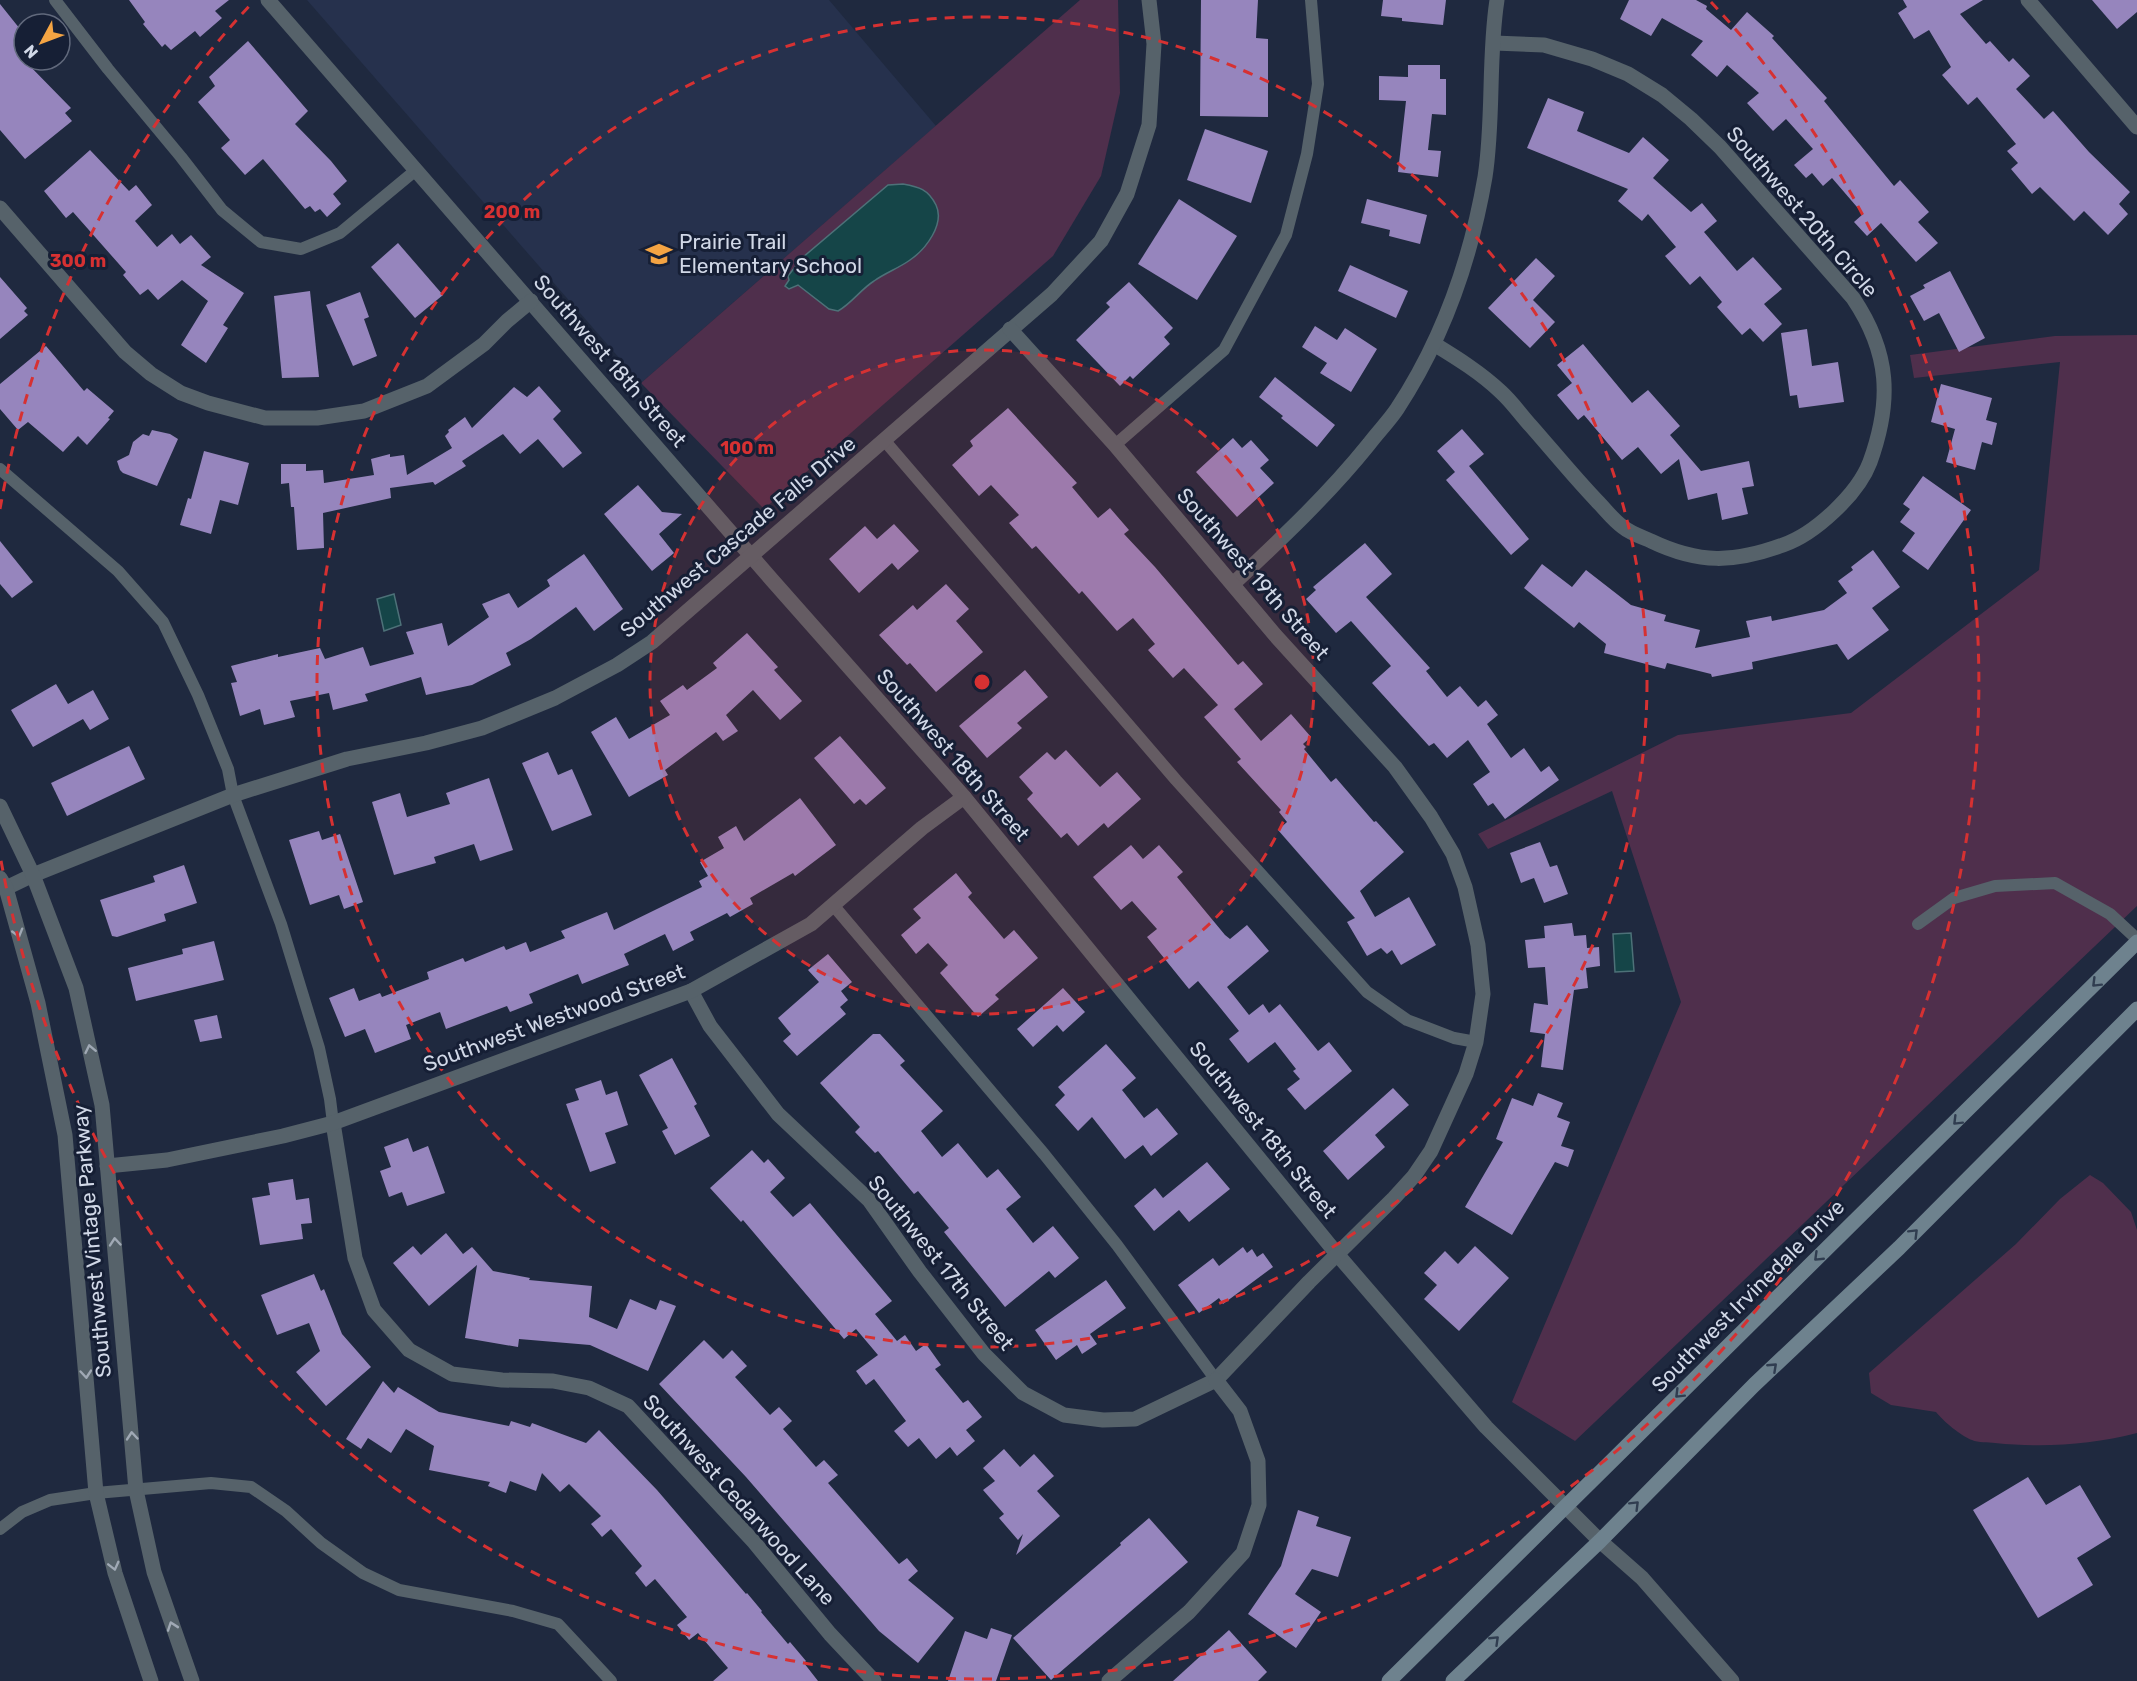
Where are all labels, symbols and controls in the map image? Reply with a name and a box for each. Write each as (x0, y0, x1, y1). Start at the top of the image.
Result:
north arrow (12, 12, 72, 72)
text: N (20, 41, 42, 62)
street label: Southwest 20th Circle (1721, 121, 1883, 302)
text: 200 m (484, 201, 540, 223)
place label: Prairie Trail Elementary School (679, 229, 862, 278)
school or university icon: Prairie Trail Elementary School (644, 239, 674, 269)
text: 300 m (50, 250, 106, 272)
street label: Southwest 18th Street (529, 269, 692, 452)
street label: Southwest Cascade Falls Drive (615, 431, 861, 643)
text: 100 m (720, 437, 774, 459)
street label: Southwest 19th Street (1172, 483, 1335, 665)
street label: Southwest 18th Street (872, 663, 1035, 846)
centre of rings (972, 672, 992, 692)
one-way arrow (11, 927, 23, 938)
street label: Southwest Westwood Street (420, 958, 688, 1077)
one-way arrow (2092, 976, 2102, 987)
street label: Southwest 18th Street (1184, 1036, 1342, 1223)
one-way arrow (84, 1044, 97, 1054)
street label: Southwest Vintage Parkway (67, 1103, 116, 1379)
one-way arrow (1954, 1113, 1965, 1124)
street label: Southwest 17th Street (863, 1170, 1020, 1355)
street label: Southwest Irvinedale Drive (1646, 1194, 1849, 1397)
one-way arrow (1907, 1229, 1918, 1239)
one-way arrow (109, 1237, 122, 1246)
one-way arrow (1814, 1250, 1824, 1261)
one-way arrow (1766, 1363, 1776, 1374)
one-way arrow (79, 1369, 92, 1378)
one-way arrow (1675, 1387, 1686, 1397)
street label: Southwest Cedarwood Lane (638, 1389, 841, 1610)
one-way arrow (126, 1432, 139, 1441)
one-way arrow (1628, 1501, 1639, 1512)
one-way arrow (106, 1561, 119, 1571)
one-way arrow (167, 1621, 180, 1632)
one-way arrow (1487, 1637, 1498, 1648)

